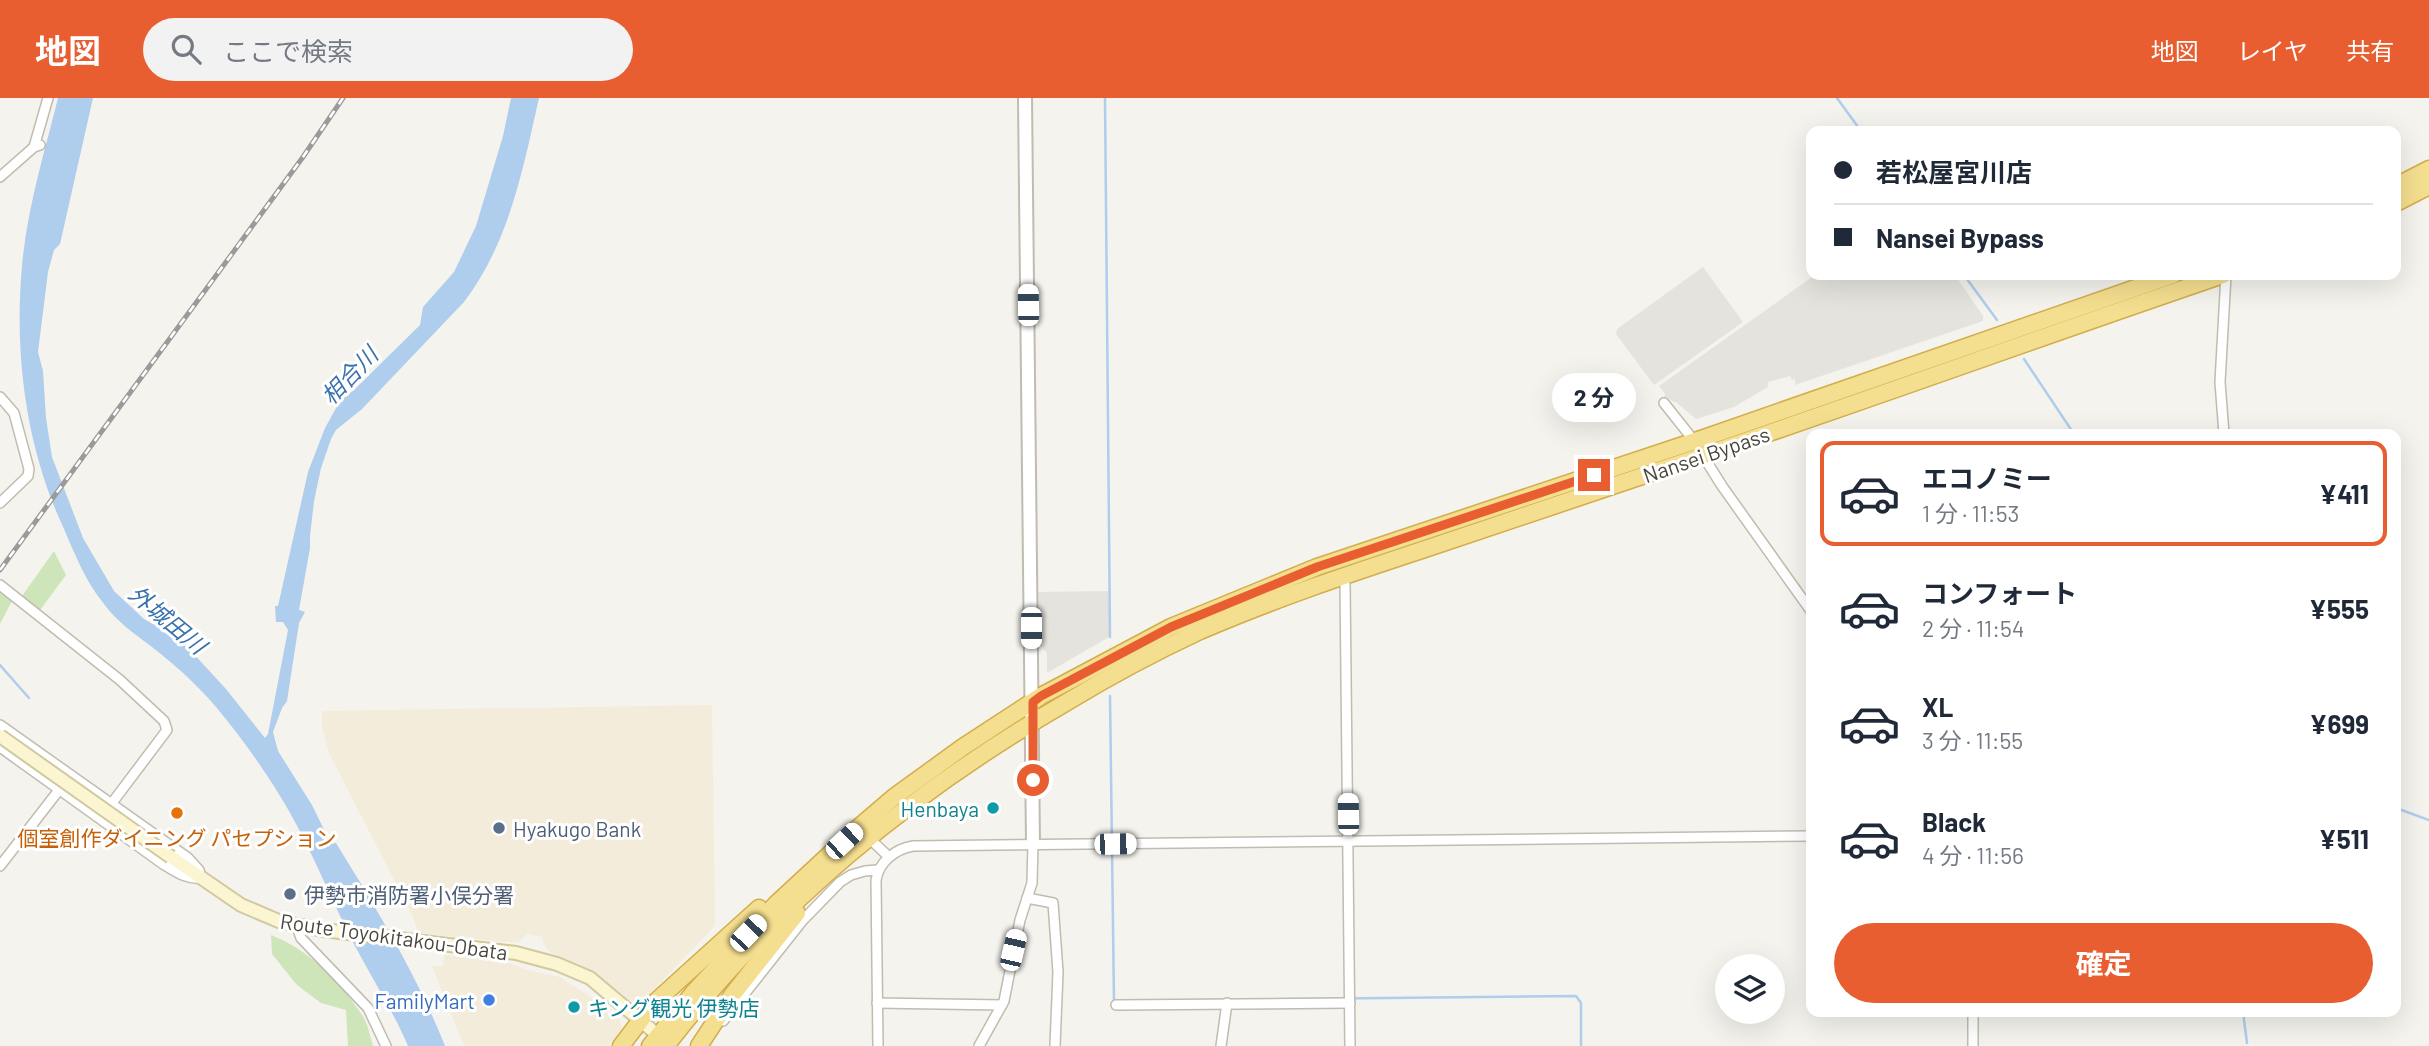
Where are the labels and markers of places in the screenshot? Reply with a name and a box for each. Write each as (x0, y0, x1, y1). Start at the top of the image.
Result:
place label: Henbaya (901, 796, 979, 821)
marker: Henbaya (985, 800, 1001, 816)
marker: 個室創作ダイニング パセプション (169, 805, 185, 821)
place label: Hyakugo Bank (513, 816, 641, 841)
marker: Hyakugo Bank (491, 820, 507, 836)
place label: 個室創作ダイニング パセプション (17, 825, 337, 850)
place label: 伊勢市消防署小俣分署 (304, 882, 514, 907)
marker: 伊勢市消防署小俣分署 (282, 886, 298, 902)
place label: FamilyMart (374, 988, 475, 1013)
marker: FamilyMart (481, 992, 497, 1008)
place label: キング観光 伊勢店 (588, 995, 760, 1020)
marker: キング観光 伊勢店 (566, 999, 582, 1015)

